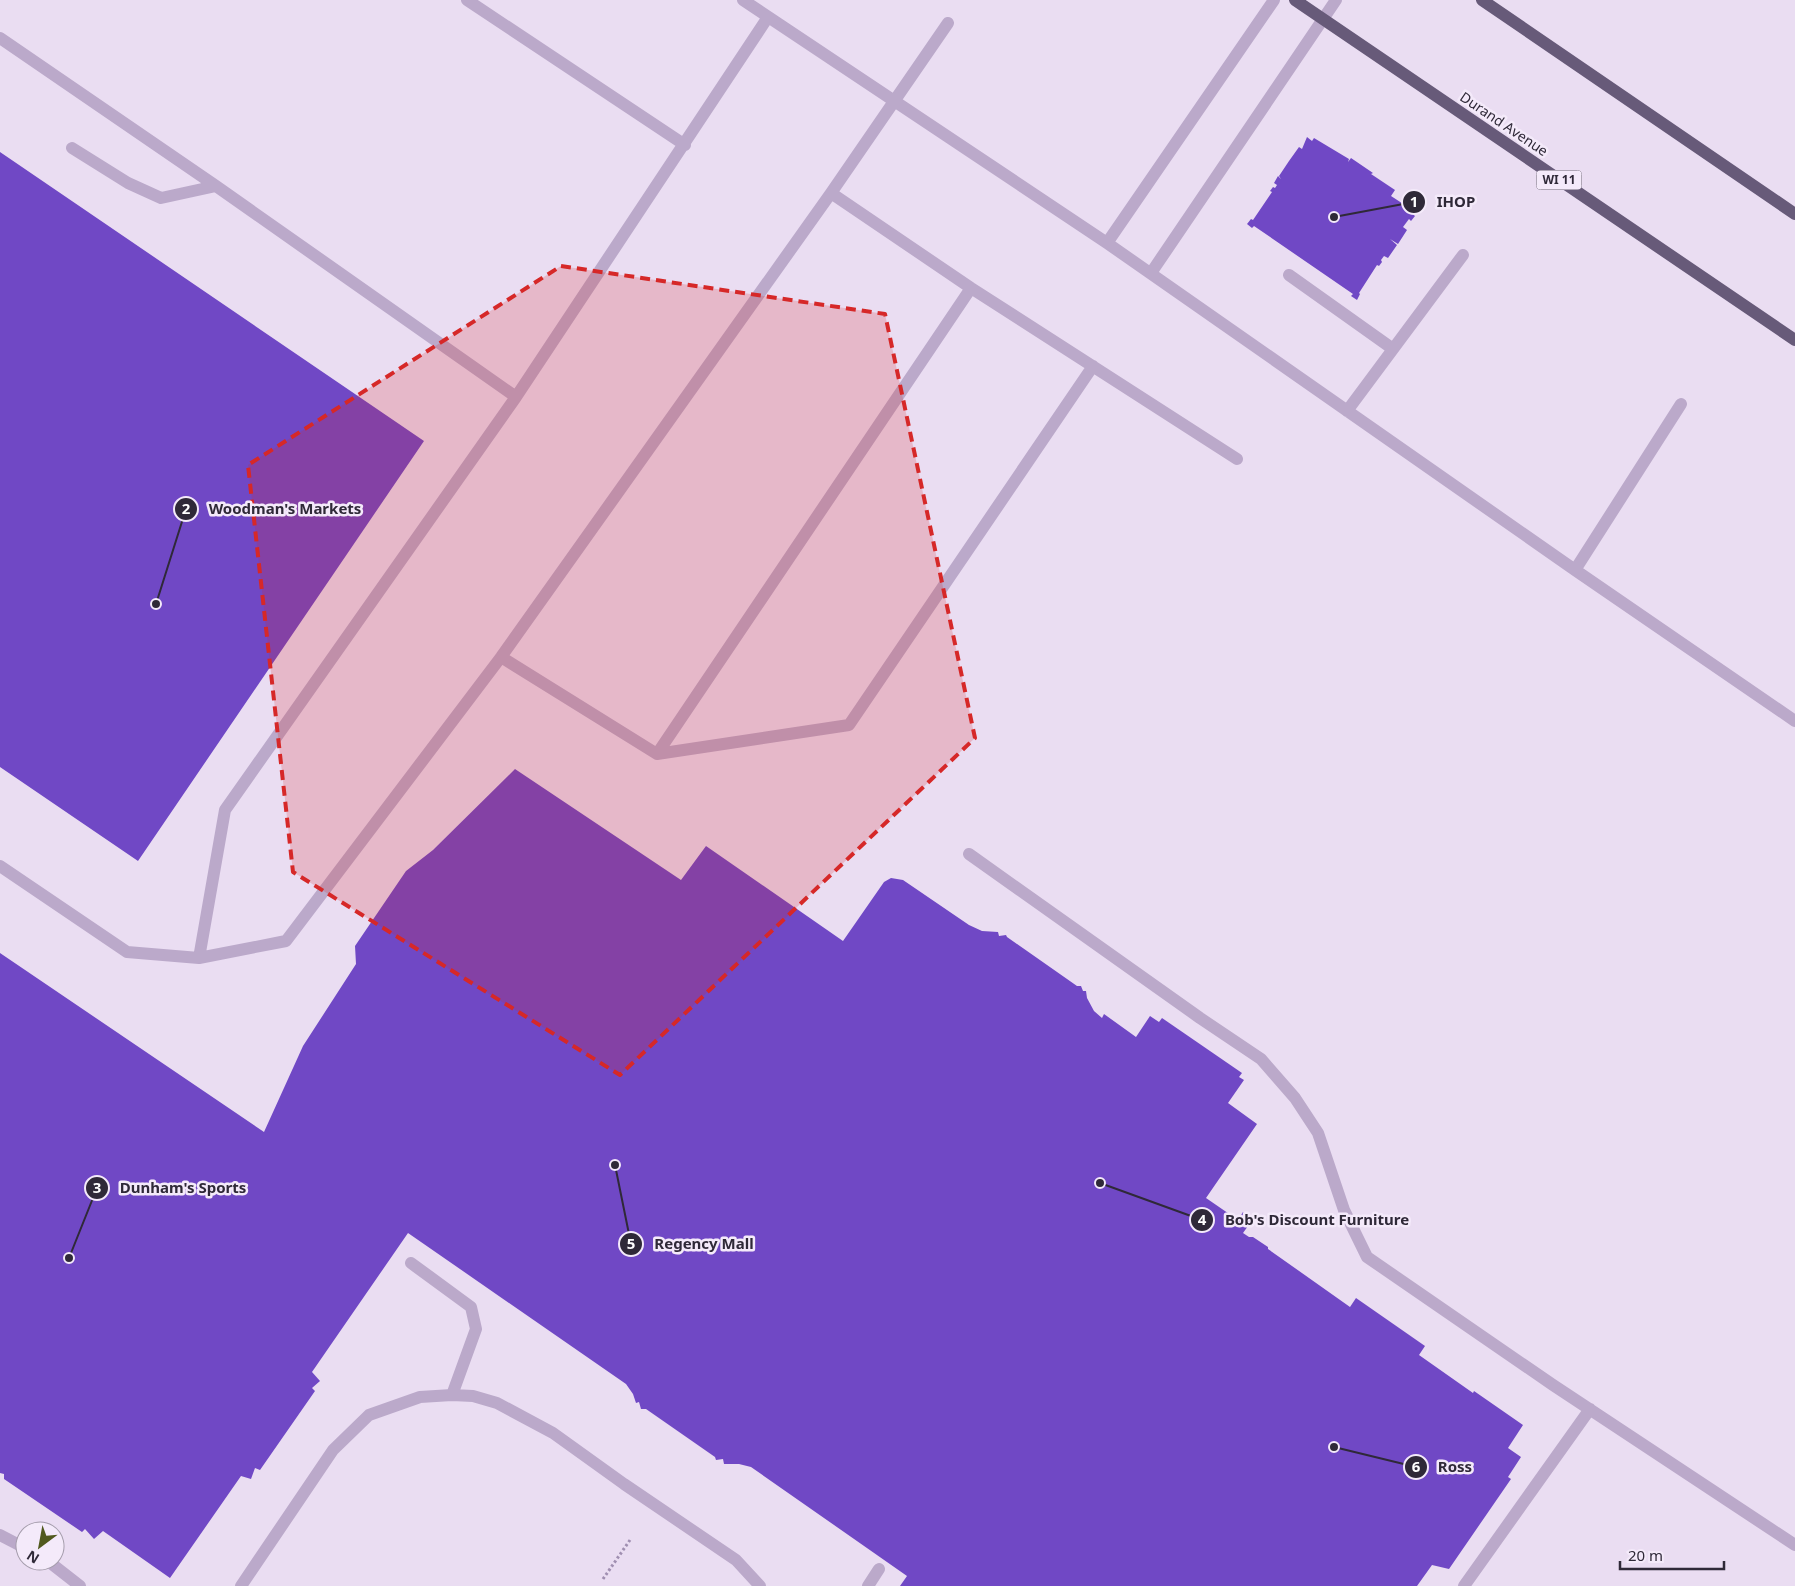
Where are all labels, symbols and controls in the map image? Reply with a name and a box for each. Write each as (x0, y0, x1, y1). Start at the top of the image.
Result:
street label: Durand Avenue (1457, 87, 1552, 160)
road number: WI 11 (1536, 170, 1582, 190)
callout: IHOP (1402, 187, 1485, 217)
text: 1 (1410, 191, 1418, 211)
text: IHOP (1437, 191, 1475, 211)
callout: Woodman's Markets (173, 494, 371, 524)
text: 2 (182, 498, 191, 518)
text: Woodman's Markets (209, 498, 361, 518)
callout: Dunham's Sports (85, 1173, 256, 1203)
text: 3 (93, 1177, 101, 1197)
text: Dunham's Sports (120, 1177, 246, 1197)
callout: Bob's Discount Furniture (1190, 1205, 1419, 1235)
text: 4 (1198, 1209, 1207, 1229)
text: Bob's Discount Furniture (1225, 1209, 1409, 1229)
callout: Regency Mall (619, 1229, 763, 1259)
text: 5 (627, 1233, 635, 1253)
text: Regency Mall (654, 1233, 754, 1253)
callout: Ross (1403, 1452, 1482, 1482)
text: 6 (1412, 1456, 1421, 1476)
text: Ross (1438, 1456, 1472, 1476)
north arrow (15, 1521, 65, 1571)
scale bar (1620, 1538, 1724, 1570)
text: 20 m (1628, 1545, 1663, 1565)
text: N (23, 1546, 43, 1569)

